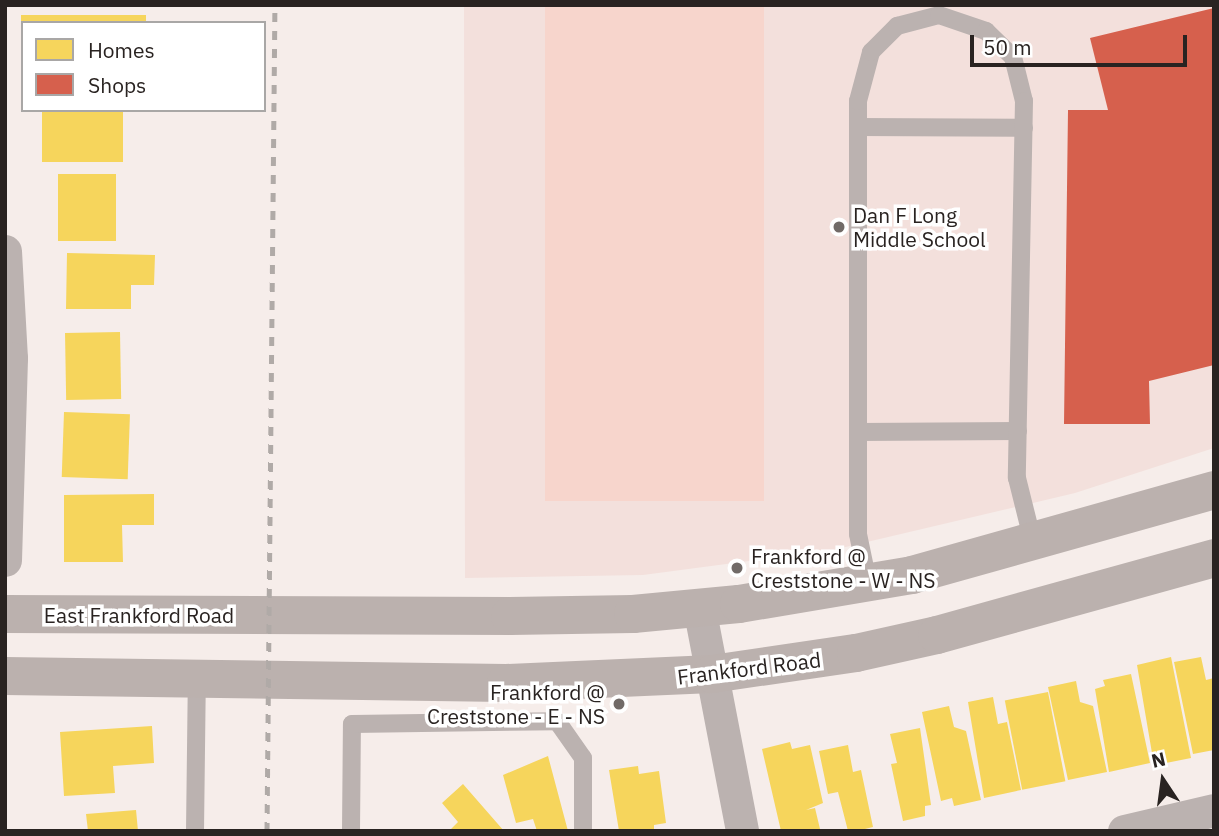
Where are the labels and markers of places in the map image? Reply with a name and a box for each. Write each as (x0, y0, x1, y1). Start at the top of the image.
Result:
place label: Dan F Long Middle School (853, 202, 986, 252)
marker: Dan F Long Middle School (831, 219, 847, 235)
place label: Frankford @ Creststone - W - NS (751, 543, 936, 593)
marker: Frankford @ Creststone - W - NS (729, 560, 745, 576)
place label: Frankford @ Creststone - E - NS (427, 679, 605, 729)
marker: Frankford @ Creststone - E - NS (611, 696, 627, 712)

